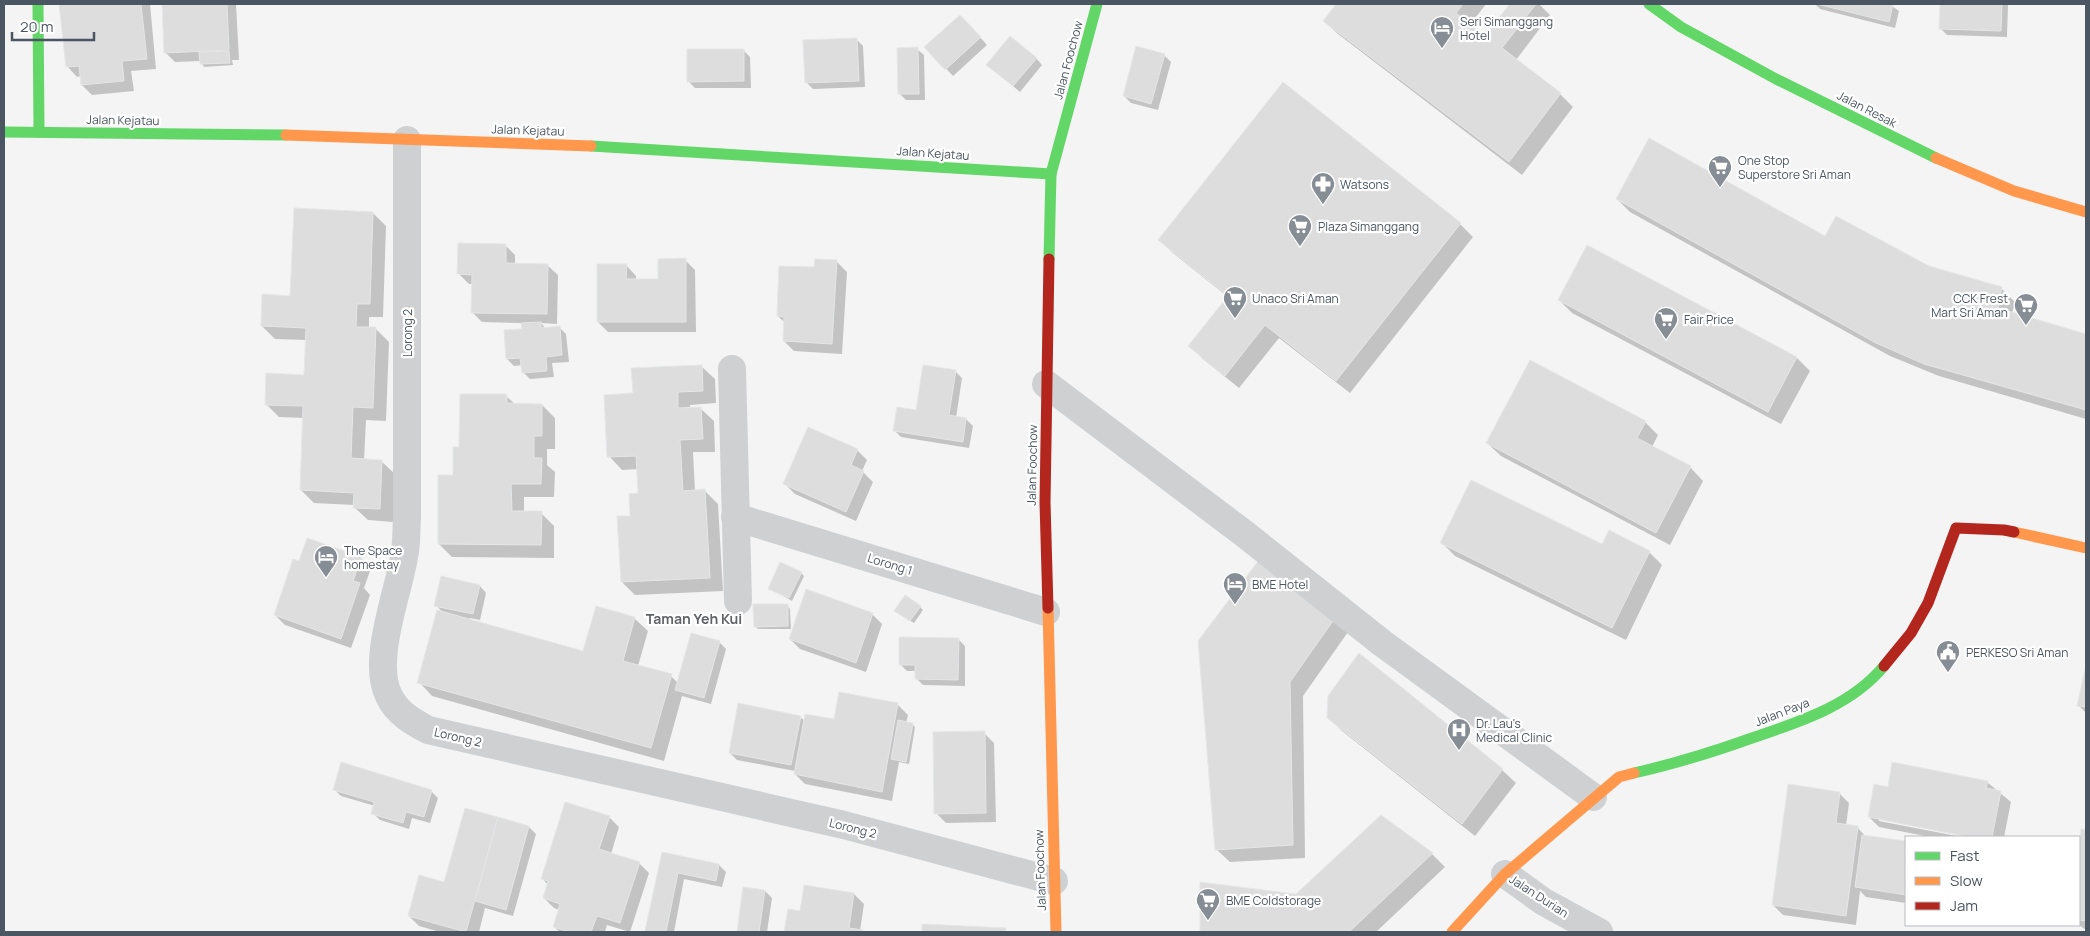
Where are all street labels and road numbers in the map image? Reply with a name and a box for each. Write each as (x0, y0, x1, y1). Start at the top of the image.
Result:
street label: Jalan Foochow (1049, 19, 1087, 101)
street label: Jalan Resak (1834, 87, 1901, 132)
street label: Jalan Kejatau (86, 111, 160, 129)
street label: Jalan Kejatau (491, 120, 565, 140)
street label: Jalan Kejatau (896, 142, 970, 164)
street label: Lorong 2 (399, 309, 416, 357)
street label: Jalan Foochow (1023, 424, 1041, 506)
street label: Lorong 1 (866, 549, 914, 579)
street label: Jalan Paya (1752, 694, 1812, 730)
street label: Lorong 2 (433, 723, 483, 751)
street label: Lorong 2 (828, 814, 878, 842)
street label: Jalan Foochow (1030, 829, 1050, 911)
street label: Jalan Durian (1506, 871, 1572, 921)

